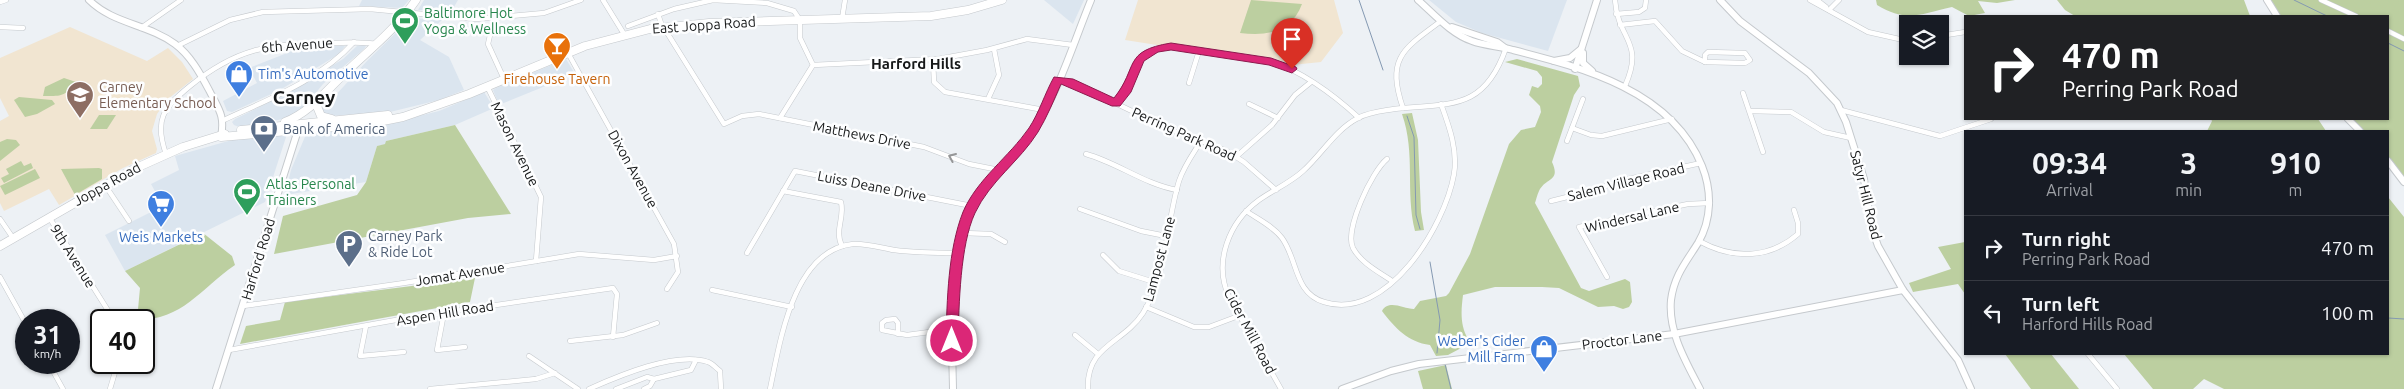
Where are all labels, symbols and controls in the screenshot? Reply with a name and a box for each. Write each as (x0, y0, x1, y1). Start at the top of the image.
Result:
place label: Baltimore Hot Yoga & Wellness (424, 5, 526, 37)
sports icon: Baltimore Hot Yoga & Wellness (390, 6, 420, 45)
street label: East Joppa Road (652, 13, 756, 37)
map controls (1899, 15, 1949, 65)
button: layers (1899, 15, 1949, 65)
pin (1271, 18, 1313, 69)
icon: arrive (1278, 25, 1306, 53)
bar icon: Firehouse Tavern (542, 31, 572, 70)
street label: 6th Avenue (261, 35, 333, 55)
icon: right (1979, 35, 2044, 100)
text: 470 m (2062, 35, 2160, 75)
district label: Harford Hills (871, 55, 961, 72)
shop icon: Tim's Automotive (224, 59, 254, 98)
place label: Tim's Automotive (258, 66, 368, 82)
place label: Firehouse Tavern (503, 71, 611, 87)
text: Perring Park Road (2062, 76, 2239, 101)
place label: Carney Elementary School (99, 79, 217, 111)
school or university icon: Carney Elementary School (65, 80, 95, 119)
district label: Carney (273, 86, 335, 108)
street label: Mason Avenue (488, 99, 542, 189)
street label: Perring Park Road (1129, 104, 1239, 164)
bank icon: Bank of America (249, 114, 279, 153)
street label: Matthews Drive (812, 118, 912, 152)
place label: Bank of America (283, 121, 385, 137)
street label: Dixon Avenue (605, 127, 661, 211)
text: 09:34 (2032, 146, 2107, 180)
text: 3 (2180, 146, 2197, 180)
text: 910 (2270, 146, 2321, 180)
street label: Satyr Hill Road (1847, 149, 1885, 241)
one-way arrow (948, 153, 957, 164)
street label: Joppa Road (71, 159, 143, 209)
street label: Salem Village Road (1566, 160, 1686, 204)
street label: Luiss Deane Drive (816, 168, 928, 204)
place label: Atlas Personal Trainers (266, 176, 355, 208)
sports icon: Atlas Personal Trainers (232, 177, 262, 216)
text: Arrival (2046, 181, 2093, 199)
text: min (2175, 181, 2202, 199)
text: m (2289, 181, 2302, 199)
supermarket icon: Weis Markets (146, 189, 176, 228)
street label: Windersal Lane (1583, 198, 1681, 236)
street label: Lampost Lane (1140, 215, 1178, 303)
street label: Harford Road (238, 216, 278, 302)
street label: 9th Avenue (47, 221, 99, 291)
place label: Carney Park & Ride Lot (368, 228, 443, 260)
text: Turn right (2022, 228, 2110, 250)
place label: Weis Markets (119, 229, 203, 245)
parking icon: Carney Park & Ride Lot (334, 229, 364, 268)
icon: right (1979, 234, 2007, 262)
text: 470 m (2321, 237, 2374, 259)
text: Perring Park Road (2022, 250, 2150, 268)
street label: Jomat Avenue (414, 259, 506, 289)
street label: Cider Mill Road (1221, 285, 1279, 377)
text: Turn left (2022, 293, 2100, 315)
street label: Aspen Hill Road (395, 297, 495, 329)
icon: left (1979, 299, 2007, 327)
text: 100 m (2321, 302, 2374, 324)
speed limit sign: 40 (90, 309, 155, 374)
position arrow (925, 314, 977, 366)
text: Harford Hills Road (2022, 315, 2153, 333)
text: 31 (33, 321, 62, 349)
street label: Proctor Lane (1581, 327, 1663, 353)
place label: Weber's Cider Mill Farm (1437, 333, 1526, 365)
shop icon: Weber's Cider Mill Farm (1529, 334, 1559, 373)
text: km/h (34, 347, 61, 360)

